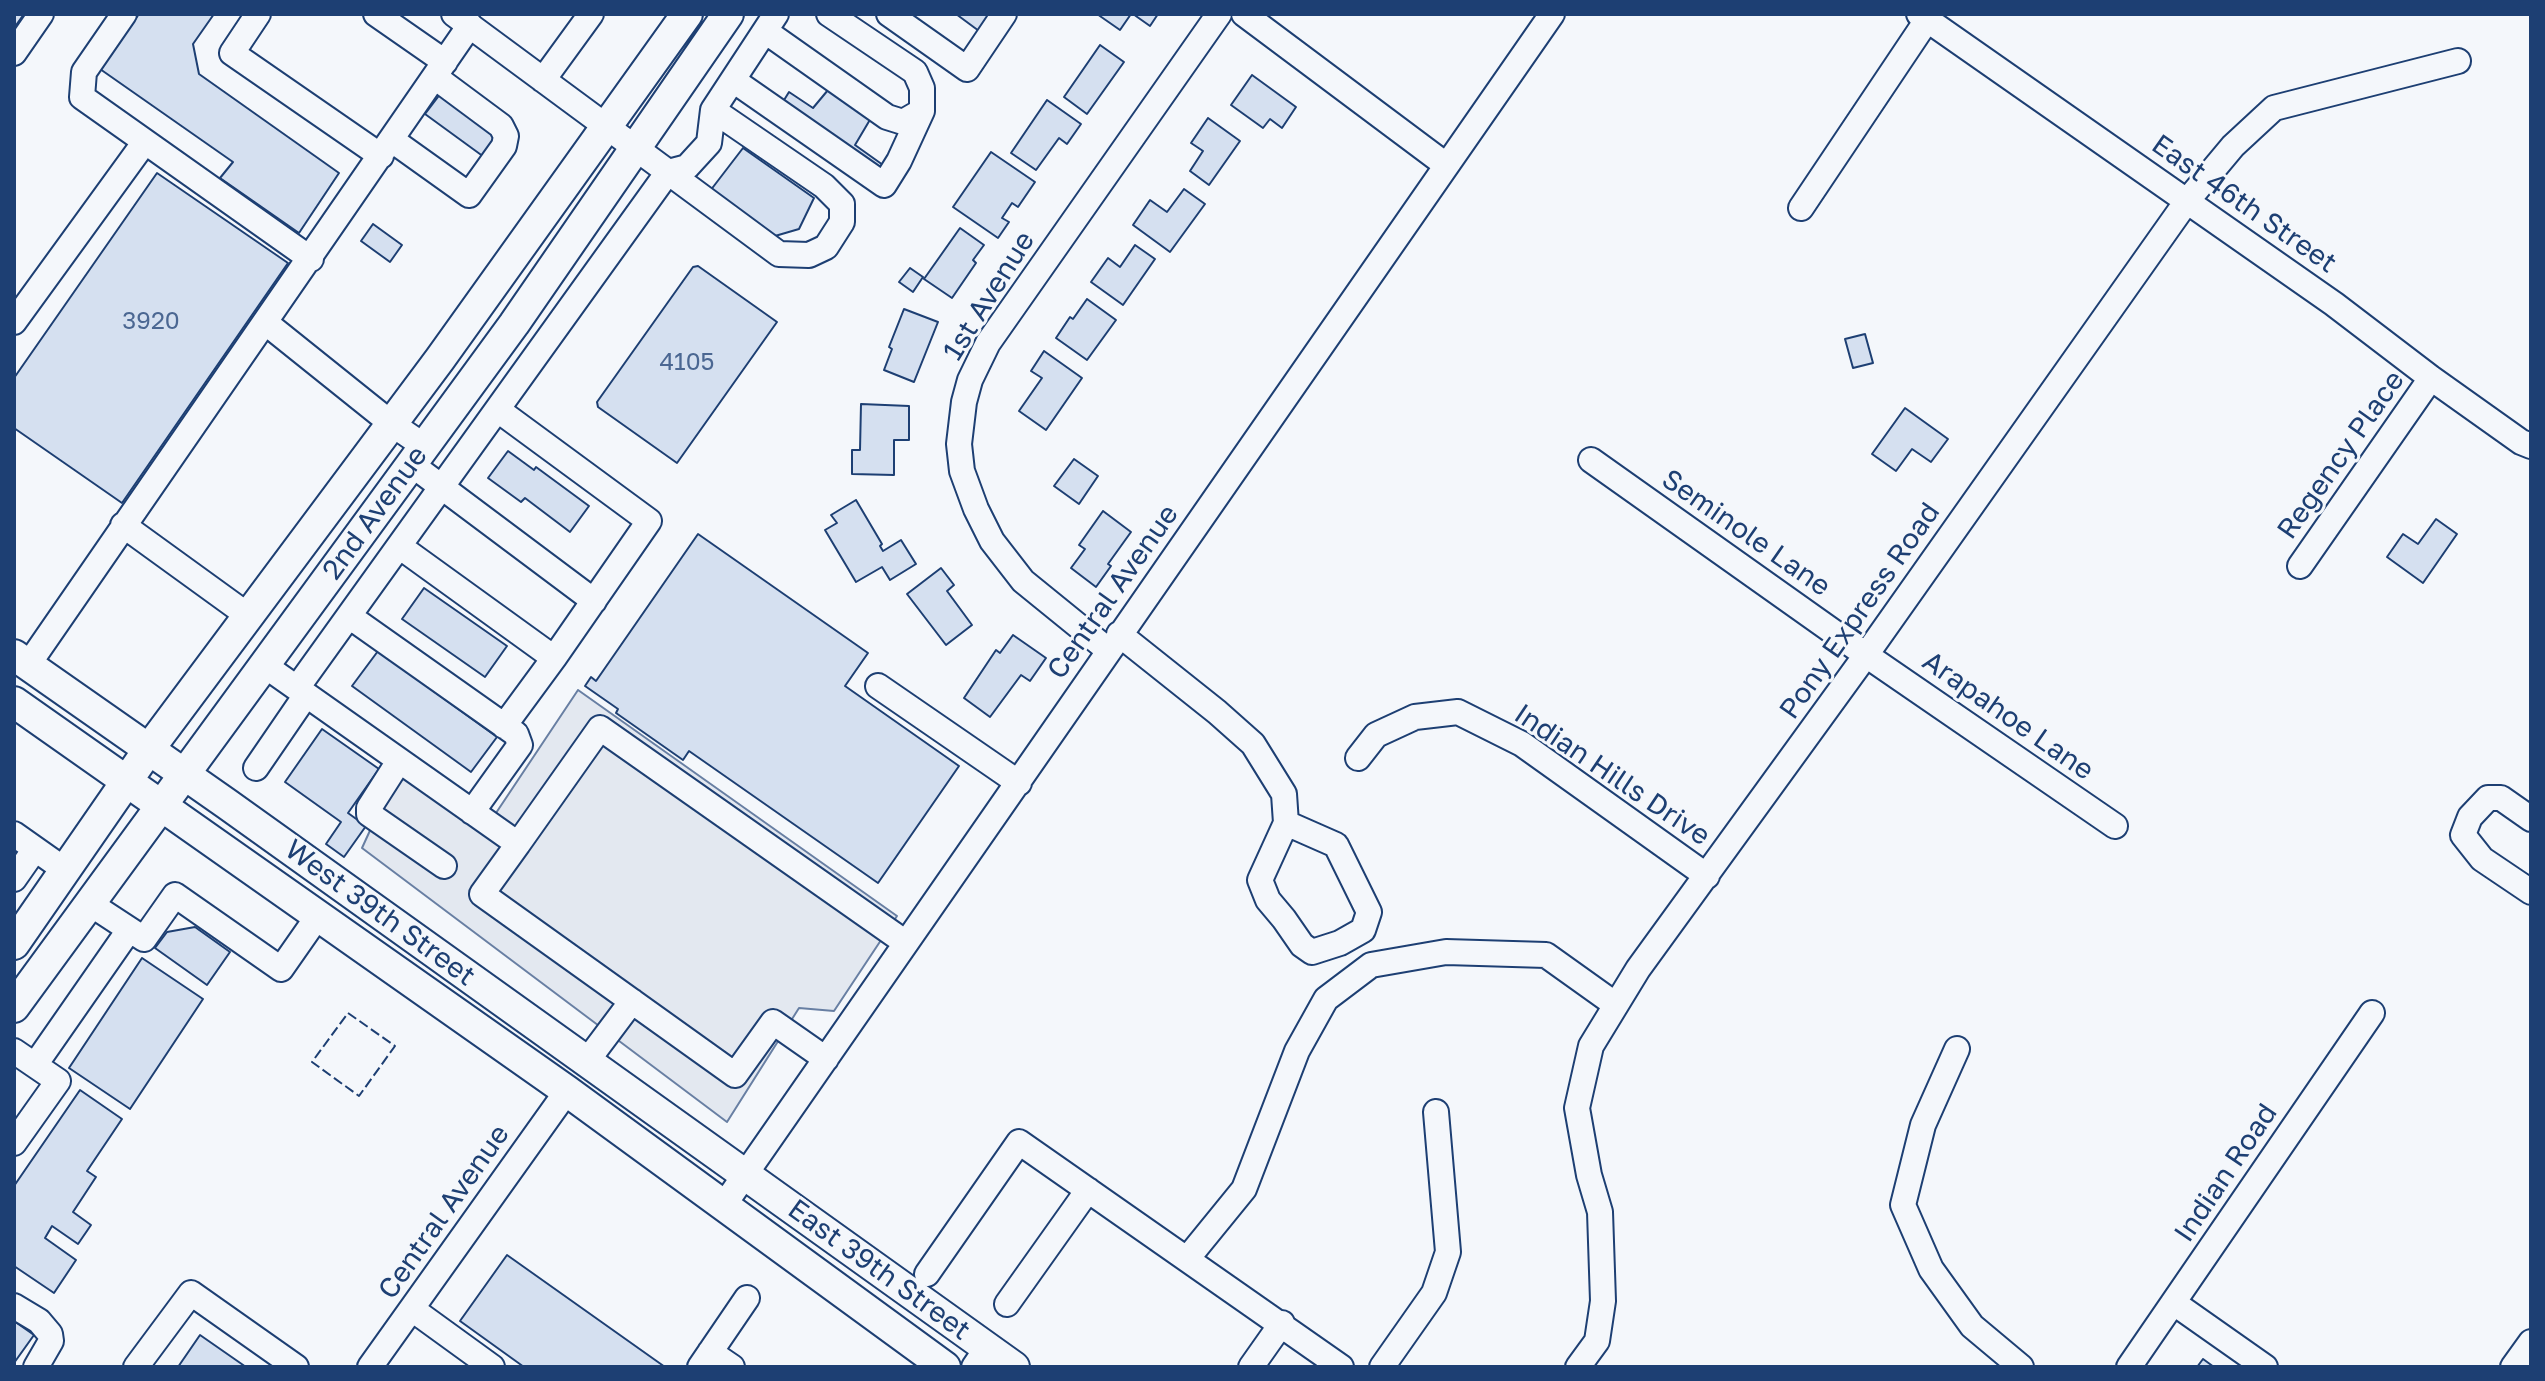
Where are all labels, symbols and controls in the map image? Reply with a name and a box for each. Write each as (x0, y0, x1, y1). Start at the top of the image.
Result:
street label: East 46th Street (2145, 128, 2343, 280)
street label: 1st Avenue (936, 225, 1042, 367)
house number: 3920 (122, 307, 180, 335)
house number: 4105 (659, 348, 715, 376)
street label: Regency Place (2271, 364, 2411, 546)
street label: 2nd Avenue (315, 440, 435, 586)
street label: Seminole Lane (1655, 462, 1837, 604)
street label: Pony Express Road (1773, 496, 1947, 726)
street label: Central Avenue (1041, 499, 1185, 685)
street label: Arapahoe Lane (1916, 645, 2100, 787)
street label: Indian Hills Drive (1508, 697, 1716, 853)
street label: West 39th Street (278, 833, 482, 993)
street label: Indian Road (2168, 1098, 2284, 1248)
street label: Central Avenue (372, 1119, 516, 1305)
street label: East 39th Street (781, 1193, 977, 1347)

